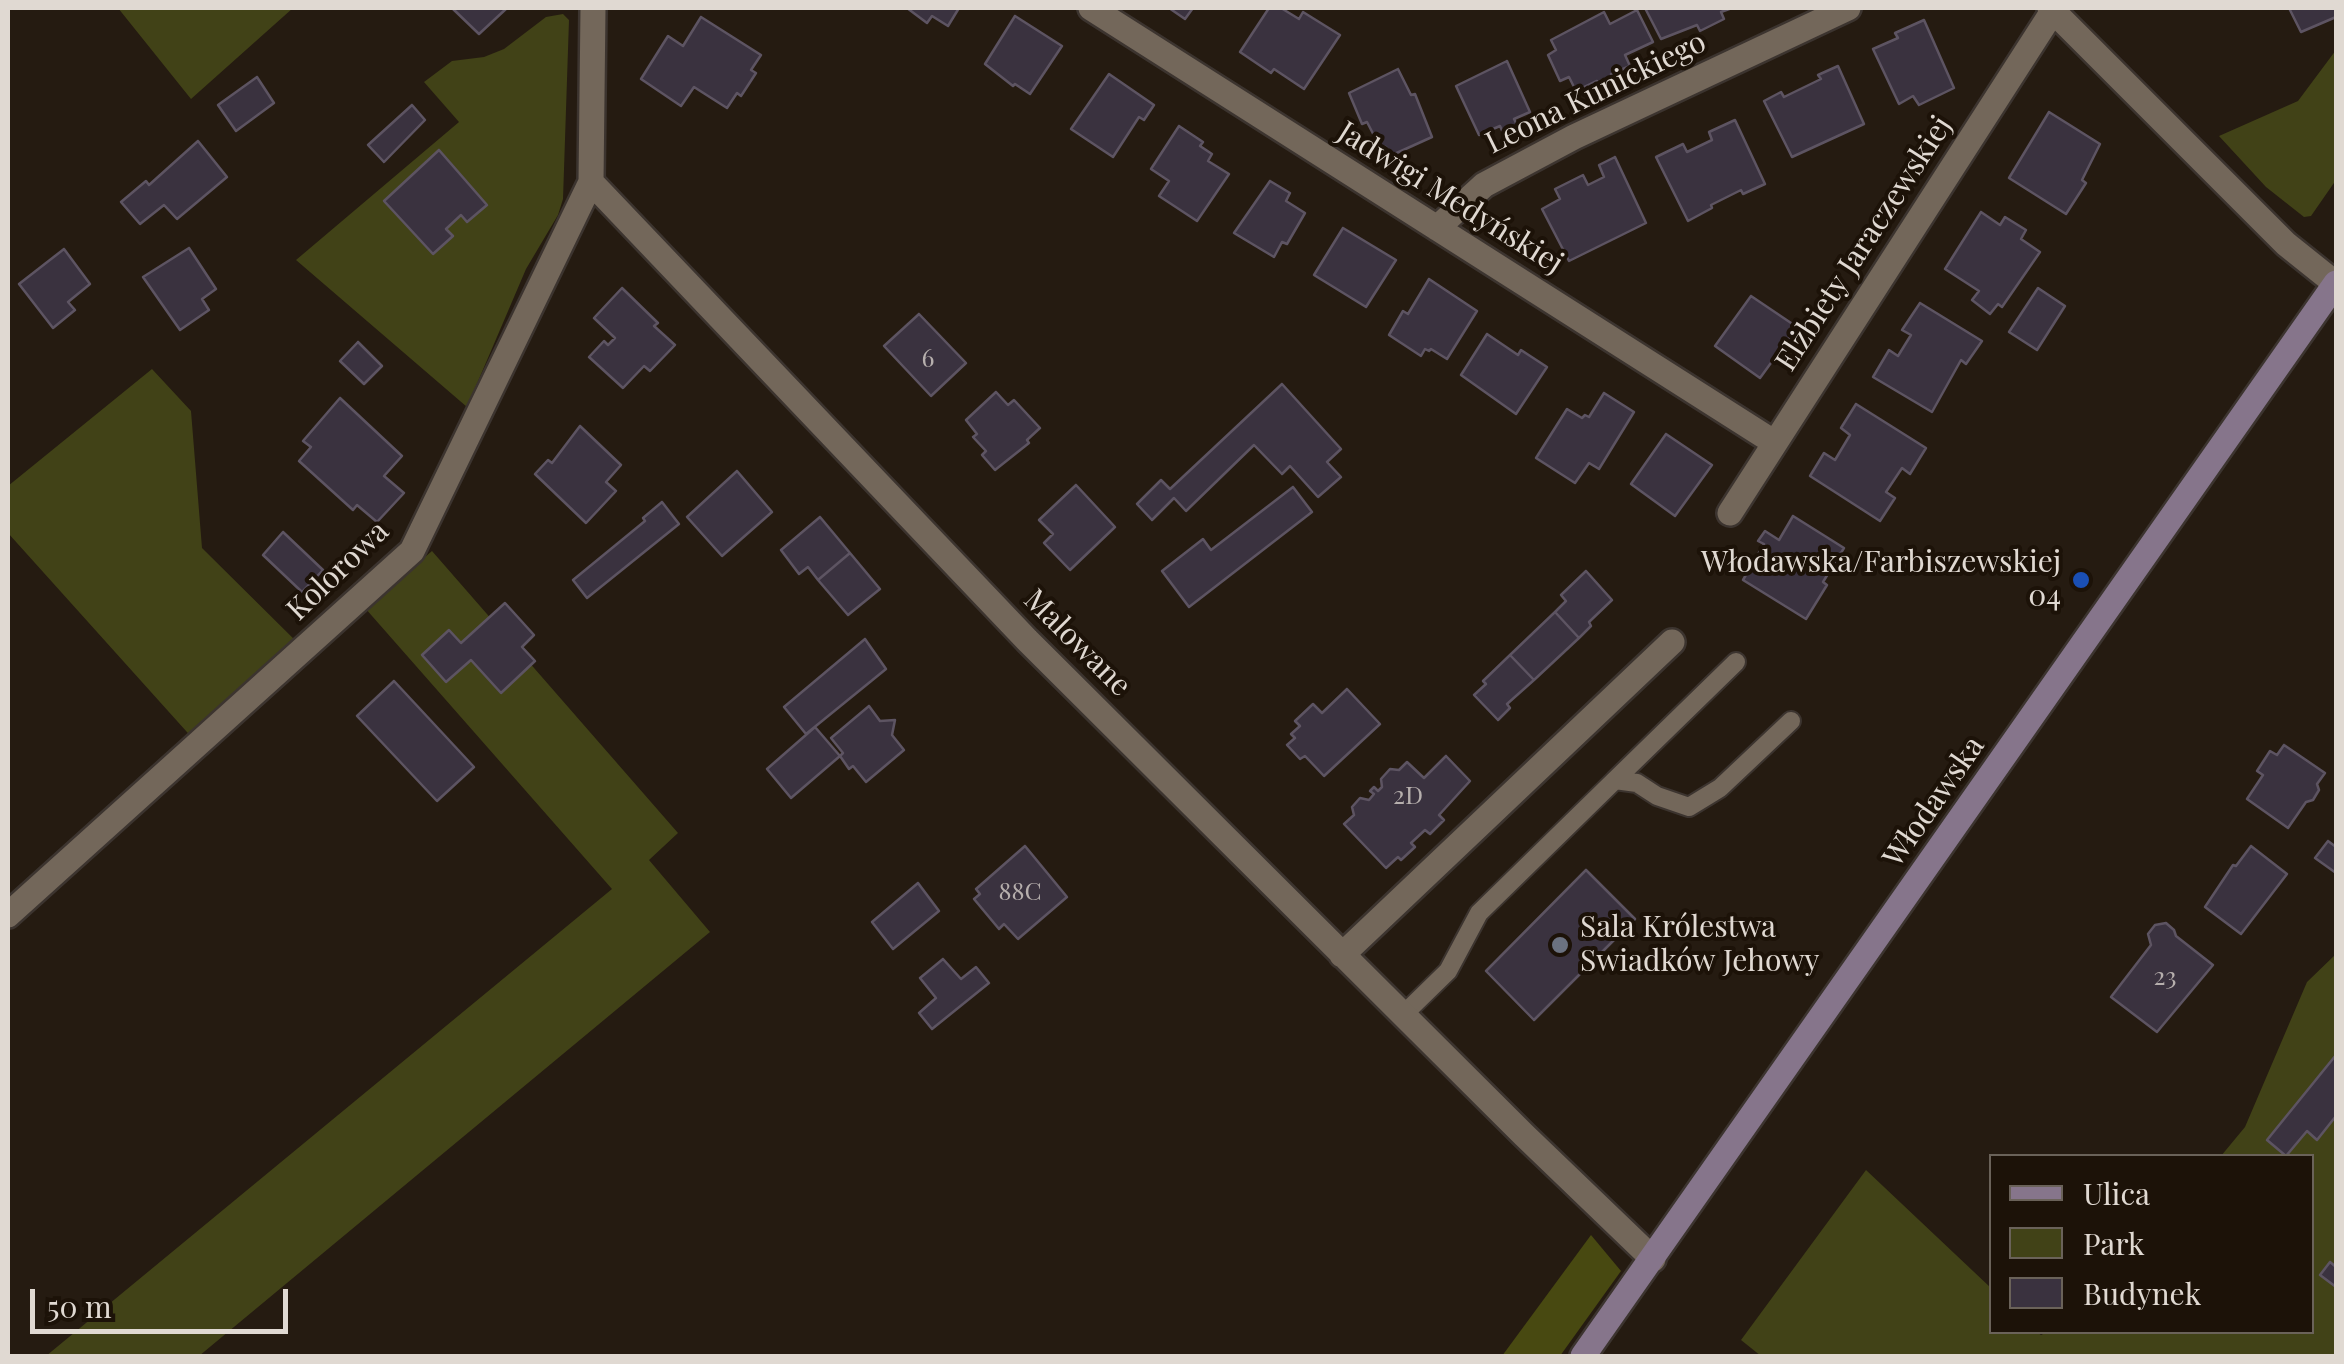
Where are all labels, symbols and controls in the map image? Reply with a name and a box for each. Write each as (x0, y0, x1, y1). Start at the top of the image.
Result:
street label: Leona Kunickiego (1480, 24, 1712, 162)
street label: Elżbiety Jaraczewskiej (1768, 110, 1960, 378)
street label: Jadwigi Medyńskiej (1331, 114, 1569, 282)
house number: 6 (922, 344, 934, 374)
street label: Kolorowa (280, 514, 396, 628)
place label: Włodawska/Farbiszewskiej 04 (1701, 545, 2061, 616)
marker: Włodawska/Farbiszewskiej 04 (2070, 569, 2092, 591)
street label: Malowane (1016, 582, 1138, 704)
street label: Włodawska (1876, 730, 1992, 874)
house number: 2D (1393, 781, 1423, 811)
house number: 88C (998, 877, 1042, 907)
place label: Sala Królestwa Swiadków Jehowy (1580, 910, 1819, 980)
marker: Sala Królestwa Swiadków Jehowy (1549, 934, 1571, 956)
house number: 23 (2153, 962, 2177, 992)
legend (1989, 1154, 2314, 1334)
text: Ulica (2083, 1173, 2150, 1213)
text: Park (2083, 1223, 2145, 1263)
scale bar (35, 1269, 292, 1331)
text: Budynek (2083, 1273, 2201, 1313)
text: 50 m (47, 1286, 112, 1326)

